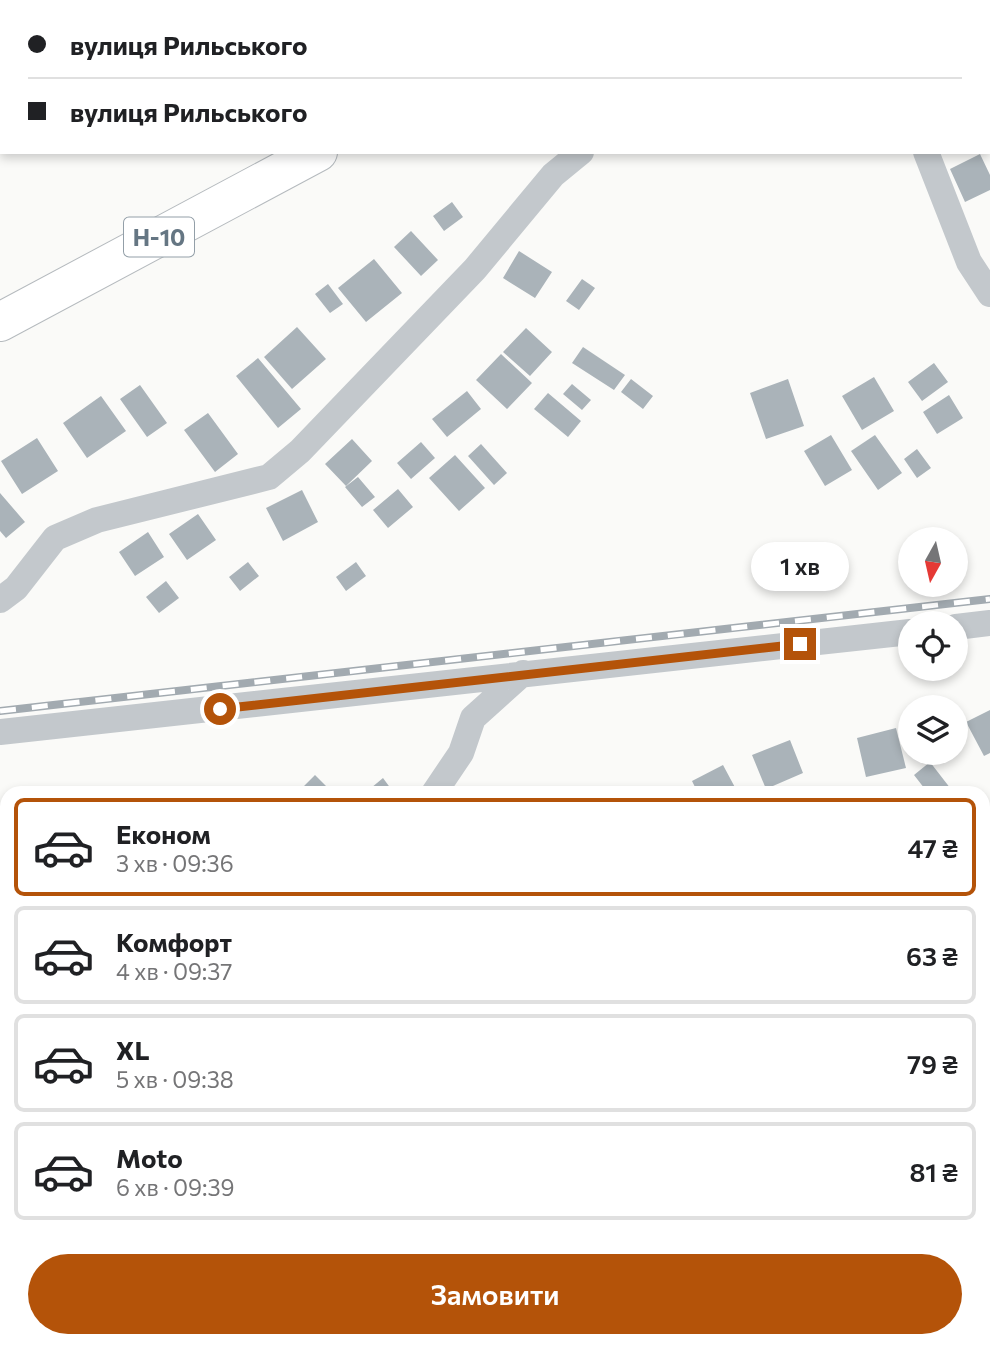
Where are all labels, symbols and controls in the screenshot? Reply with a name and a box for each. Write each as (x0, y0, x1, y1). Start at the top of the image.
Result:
text: вулиця Рильського (70, 29, 308, 60)
text: вулиця Рильського (70, 96, 308, 127)
road number: Н-10 (124, 218, 194, 256)
north arrow (898, 527, 968, 597)
map controls (898, 527, 968, 765)
callout: 1 хв (751, 542, 849, 592)
text: 1 хв (780, 552, 820, 580)
button: locate (898, 611, 968, 681)
route end (784, 628, 816, 660)
route start (204, 693, 236, 725)
button: layers (898, 695, 968, 765)
icon: car (32, 816, 95, 879)
text: Економ (116, 818, 211, 849)
text: 47 ₴ (908, 832, 958, 863)
text: 3 хв · 09:36 (116, 849, 234, 877)
icon: car (32, 924, 95, 987)
text: Комфорт (116, 926, 232, 957)
text: 63 ₴ (906, 940, 958, 971)
text: 4 хв · 09:37 (116, 957, 232, 985)
icon: car (32, 1032, 95, 1095)
text: XL (116, 1034, 150, 1065)
text: 79 ₴ (907, 1048, 958, 1079)
text: 5 хв · 09:38 (116, 1065, 234, 1093)
icon: car (32, 1140, 95, 1203)
text: Moto (116, 1142, 183, 1173)
text: 81 ₴ (909, 1156, 958, 1187)
text: 6 хв · 09:39 (116, 1173, 235, 1201)
button: Замовити (28, 1254, 962, 1334)

